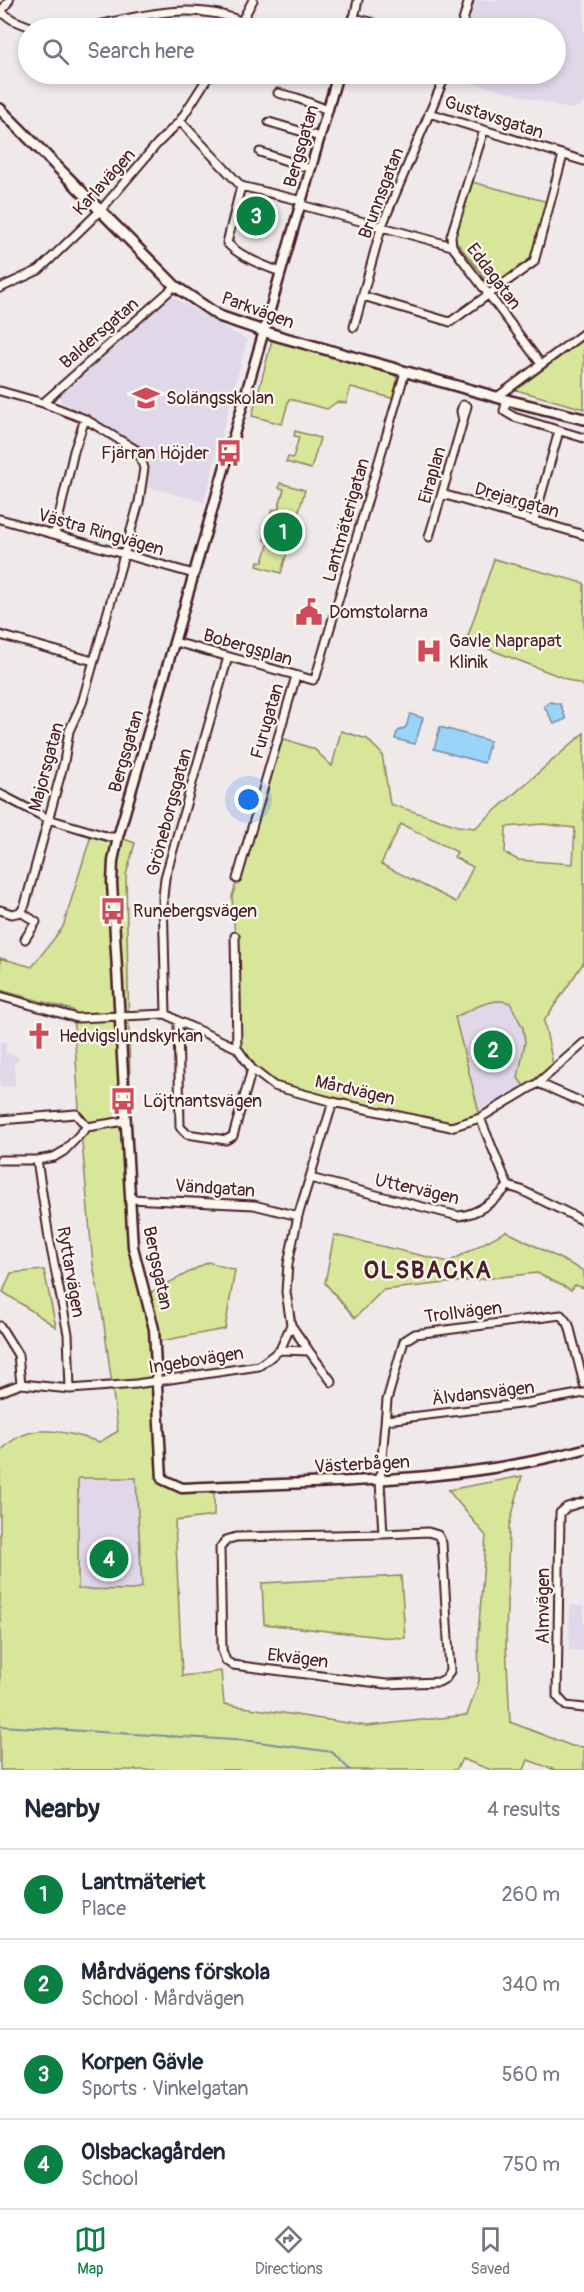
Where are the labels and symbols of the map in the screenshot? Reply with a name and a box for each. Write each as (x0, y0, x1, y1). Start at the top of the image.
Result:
street label: Gustavsgatan (441, 91, 546, 144)
street label: Bergsgatan (279, 102, 324, 190)
street label: Karlavägen (68, 144, 141, 221)
street label: Brunnsgatan (354, 144, 409, 242)
pin: 3 (236, 194, 276, 238)
street label: Eddagatan (461, 238, 526, 314)
street label: Parkvägen (218, 287, 297, 334)
street label: Baldersgatan (55, 293, 144, 374)
school or university icon: Solängsskolan (131, 383, 161, 413)
place label: Solängsskolan (166, 387, 274, 410)
bus stop icon: Fjärran Höjder (214, 438, 244, 468)
place label: Fjärran Höjder (101, 442, 210, 465)
street label: Eiraplan (413, 444, 452, 506)
street label: Lantmäterigatan (318, 456, 375, 585)
street label: Drejargatan (472, 477, 562, 524)
street label: Västra Ringvägen (35, 503, 167, 562)
pin: 1 (264, 510, 302, 554)
public building icon: Domstolarna (294, 597, 324, 627)
place label: Domstolarna (329, 601, 428, 624)
street label: Bobergsplan (201, 624, 295, 671)
place label: Gavle Naprapat Klinik (449, 630, 563, 674)
hospital icon: Gavle Naprapat Klinik (414, 636, 444, 666)
street label: Furugatan (246, 681, 289, 762)
street label: Bergsgatan (104, 707, 149, 795)
street label: Majorsgatan (23, 720, 69, 814)
street label: Gröneborgsgatan (141, 746, 198, 879)
your location (234, 785, 263, 814)
bus stop icon: Runebergsvägen (98, 896, 128, 926)
place label: Runebergsvägen (133, 900, 257, 923)
church icon: Hedvigslundskyrkan (24, 1021, 54, 1051)
place label: Hedvigslundskyrkan (59, 1025, 203, 1048)
pin: 2 (474, 1028, 512, 1072)
street label: Mårdvägen (313, 1070, 397, 1111)
bus stop icon: Löjtnantsvägen (108, 1086, 138, 1116)
place label: Löjtnantsvägen (143, 1090, 262, 1113)
street label: Uttervägen (372, 1169, 461, 1210)
street label: Vändgatan (174, 1174, 256, 1203)
street label: Bergsgatan (137, 1224, 178, 1312)
street label: Ryttarvägen (51, 1225, 90, 1319)
district label: OLSBACKA (364, 1256, 492, 1285)
street label: Trollvägen (423, 1296, 503, 1329)
street label: Ingebovägen (147, 1342, 245, 1379)
street label: Älvdansvägen (430, 1376, 536, 1411)
street label: Västerbågen (314, 1451, 410, 1478)
pin: 4 (90, 1536, 128, 1582)
street label: Almvägen (532, 1568, 555, 1644)
street label: Ekvägen (266, 1643, 330, 1674)

